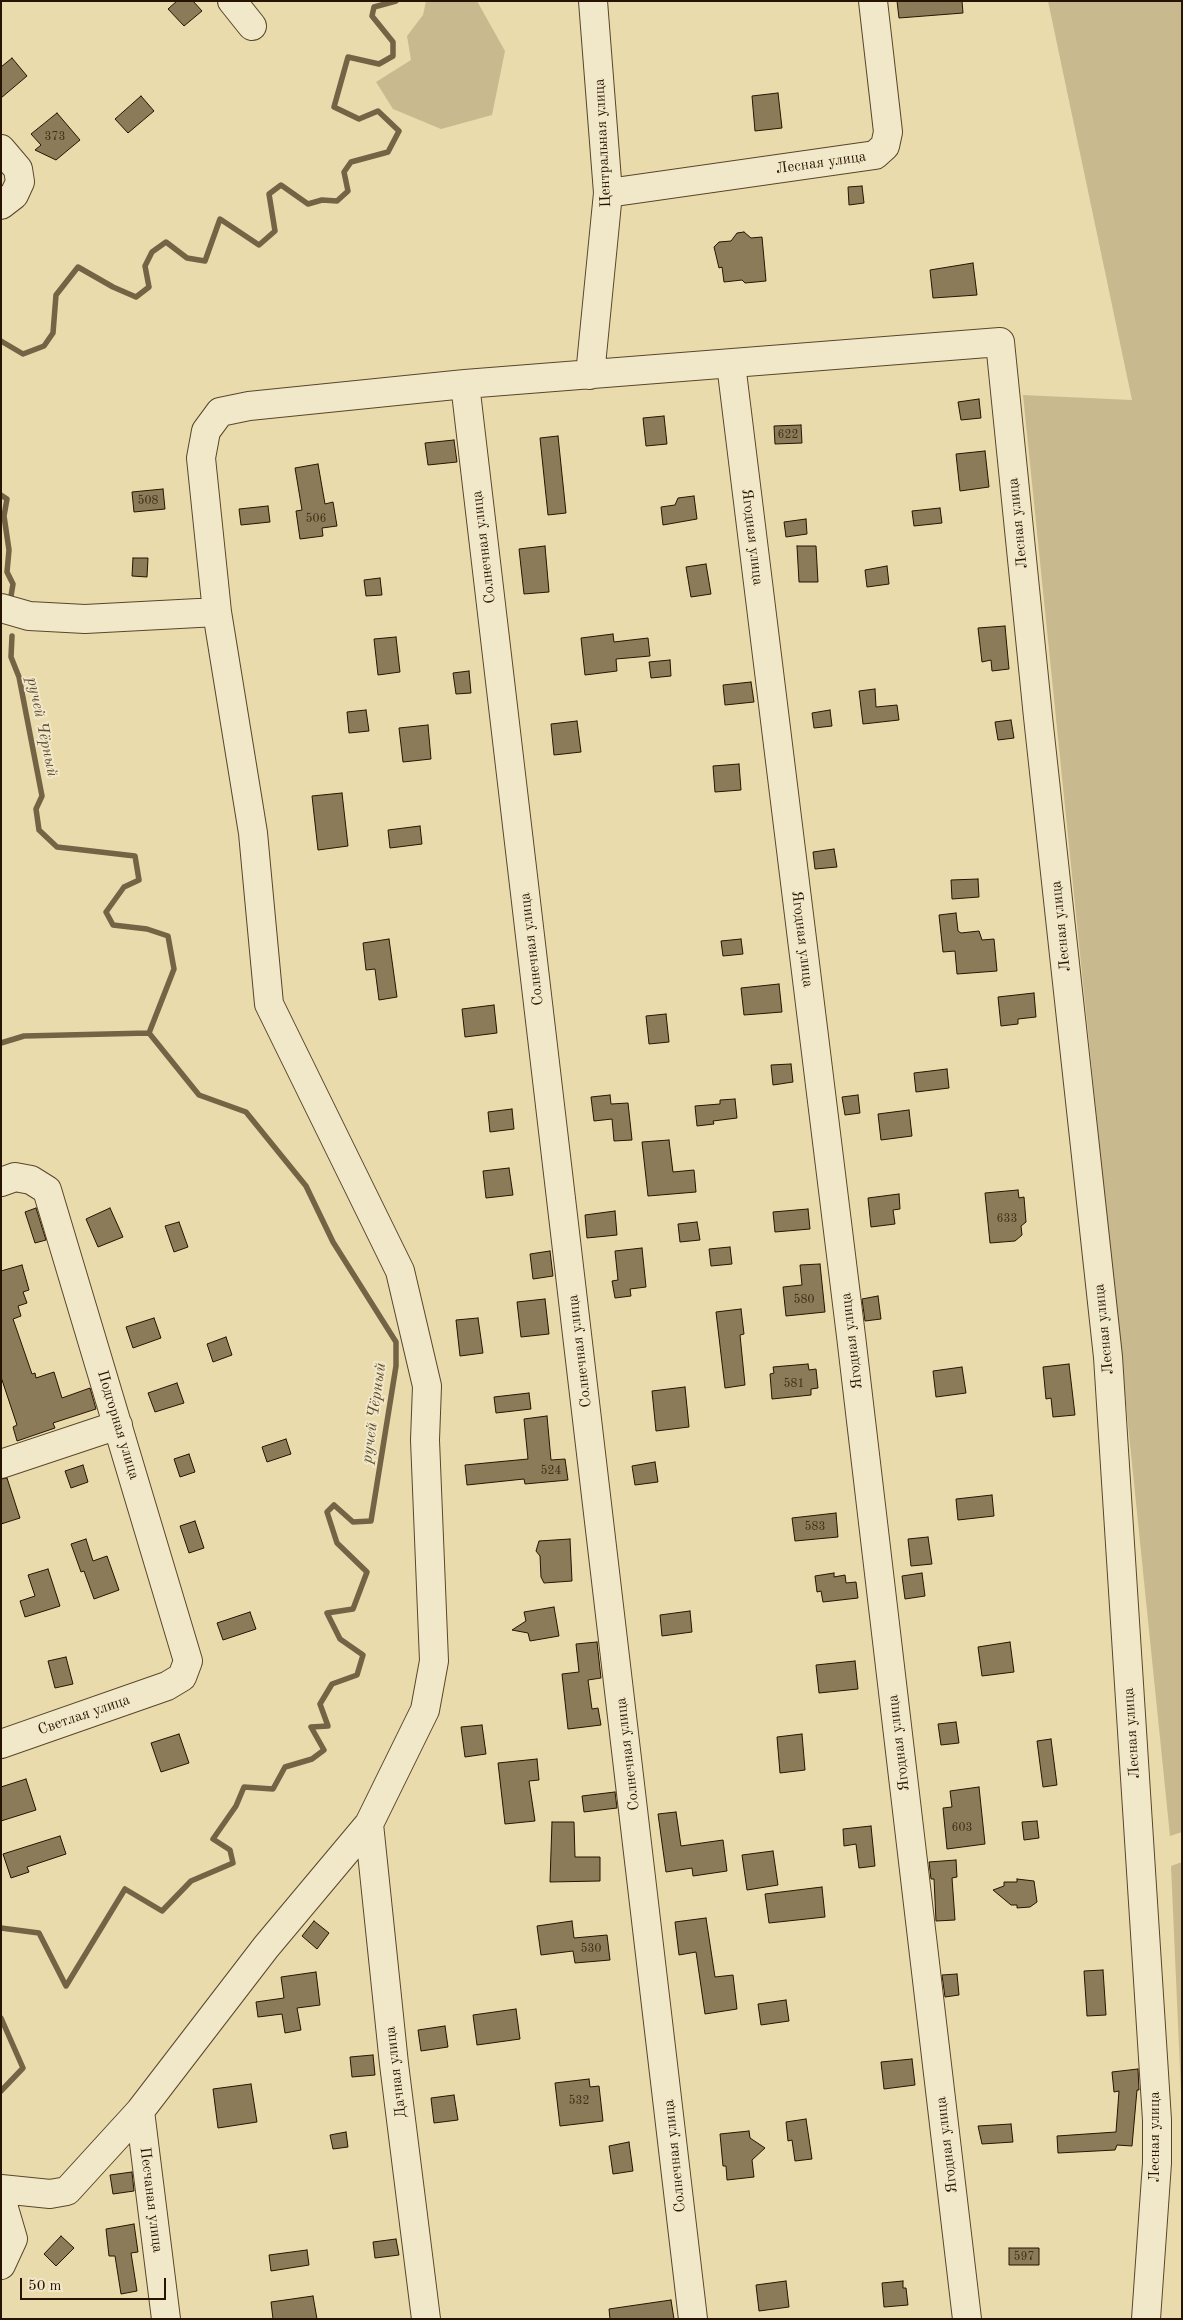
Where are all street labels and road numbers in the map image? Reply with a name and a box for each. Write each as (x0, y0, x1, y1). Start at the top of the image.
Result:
street label: Центральная улица (591, 78, 615, 208)
street label: Лесная улица (775, 148, 867, 178)
street label: Лесная улица (1004, 477, 1032, 569)
street label: Ягодная улица (737, 488, 767, 586)
street label: Солнечная улица (468, 489, 500, 605)
street label: Лесная улица (1047, 880, 1075, 972)
street label: Ягодная улица (787, 890, 817, 988)
street label: Солнечная улица (516, 891, 548, 1007)
street label: Лесная улица (1090, 1283, 1118, 1375)
street label: Ягодная улица (837, 1292, 867, 1390)
street label: Солнечная улица (564, 1293, 596, 1409)
street label: Подгорная улица (93, 1368, 143, 1482)
street label: Лесная улица (1120, 1687, 1144, 1779)
street label: Светлая улица (36, 1691, 132, 1739)
street label: Ягодная улица (884, 1694, 914, 1792)
street label: Солнечная улица (612, 1696, 644, 1812)
street label: Дачная улица (381, 2025, 411, 2119)
street label: Лесная улица (1146, 2091, 1164, 2183)
street label: Ягодная улица (932, 2096, 962, 2194)
street label: Солнечная улица (660, 2099, 690, 2213)
street label: Песчаная улица (136, 2146, 166, 2254)

